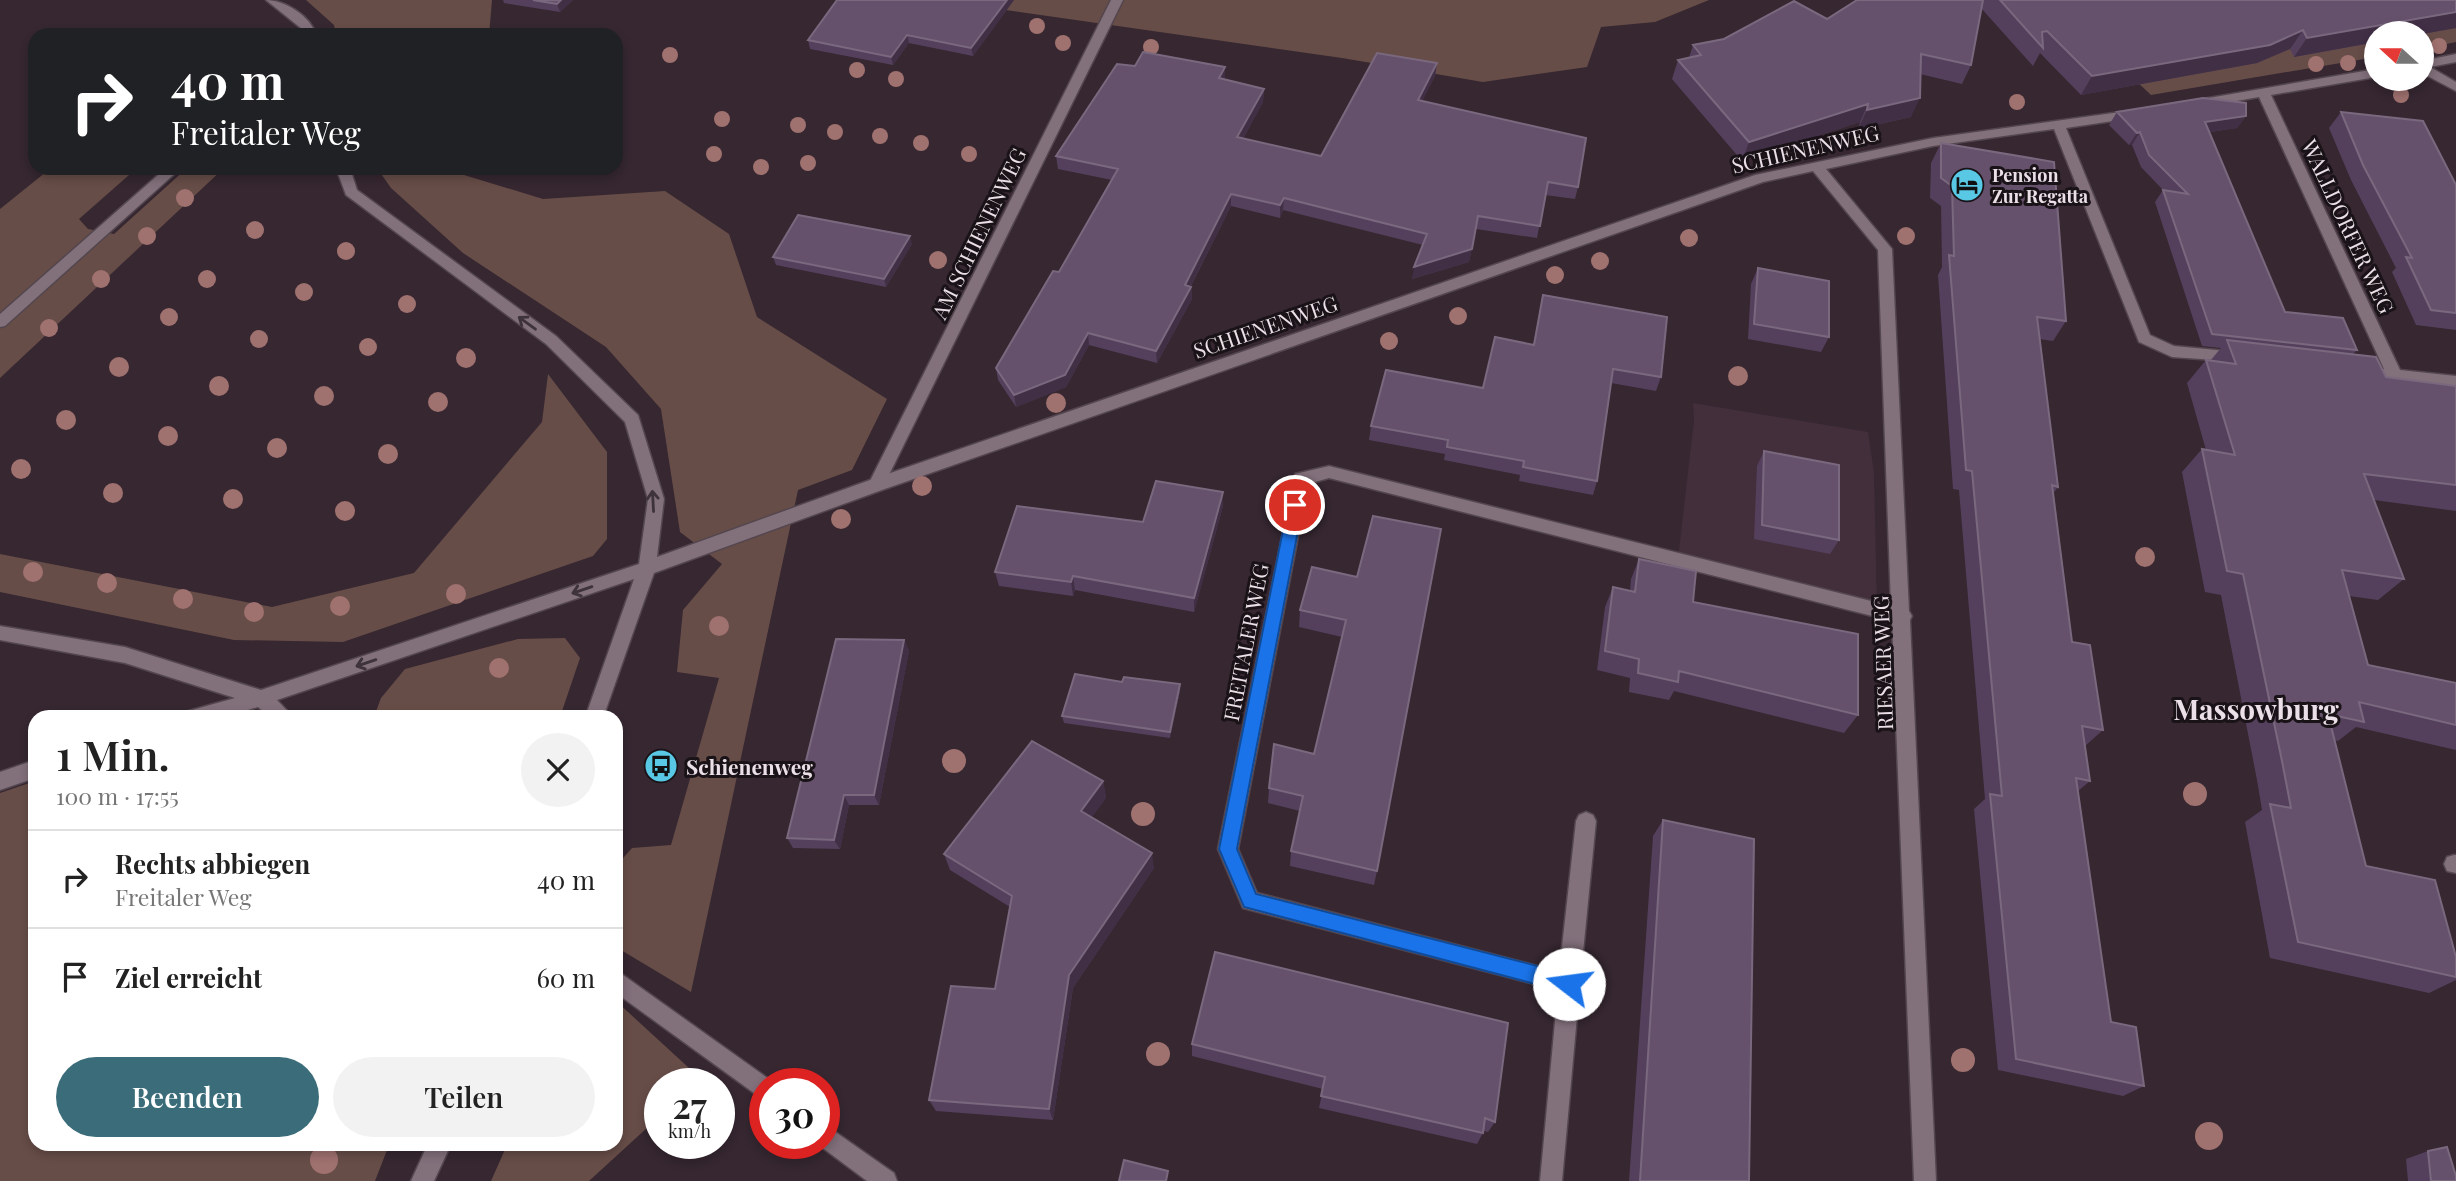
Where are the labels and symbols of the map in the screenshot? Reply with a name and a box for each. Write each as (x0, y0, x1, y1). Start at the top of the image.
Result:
north arrow (2364, 21, 2434, 91)
street label: SCHIENENWEG (1728, 117, 1882, 179)
street label: WALLDORFER WEG (2296, 134, 2402, 318)
street label: AM SCHIENENWEG (924, 143, 1032, 324)
place label: Pension Zur Regatta (1992, 163, 2089, 208)
hotel icon: Pension Zur Regatta (1948, 166, 1986, 204)
street label: SCHIENENWEG (1189, 288, 1341, 364)
one-way arrow (518, 316, 537, 330)
pin (1265, 475, 1325, 535)
one-way arrow (647, 490, 660, 513)
street label: FREITALER WEG (1216, 561, 1274, 723)
one-way arrow (571, 585, 593, 597)
street label: RIESAER WEG (1866, 595, 1898, 731)
one-way arrow (356, 658, 378, 670)
district label: Massowburg (2173, 690, 2339, 727)
bus stop icon: Schienenweg (642, 747, 680, 785)
place label: Schienenweg (686, 752, 813, 780)
position arrow (1532, 947, 1606, 1021)
speed limit sign: 30 (749, 1068, 840, 1159)

